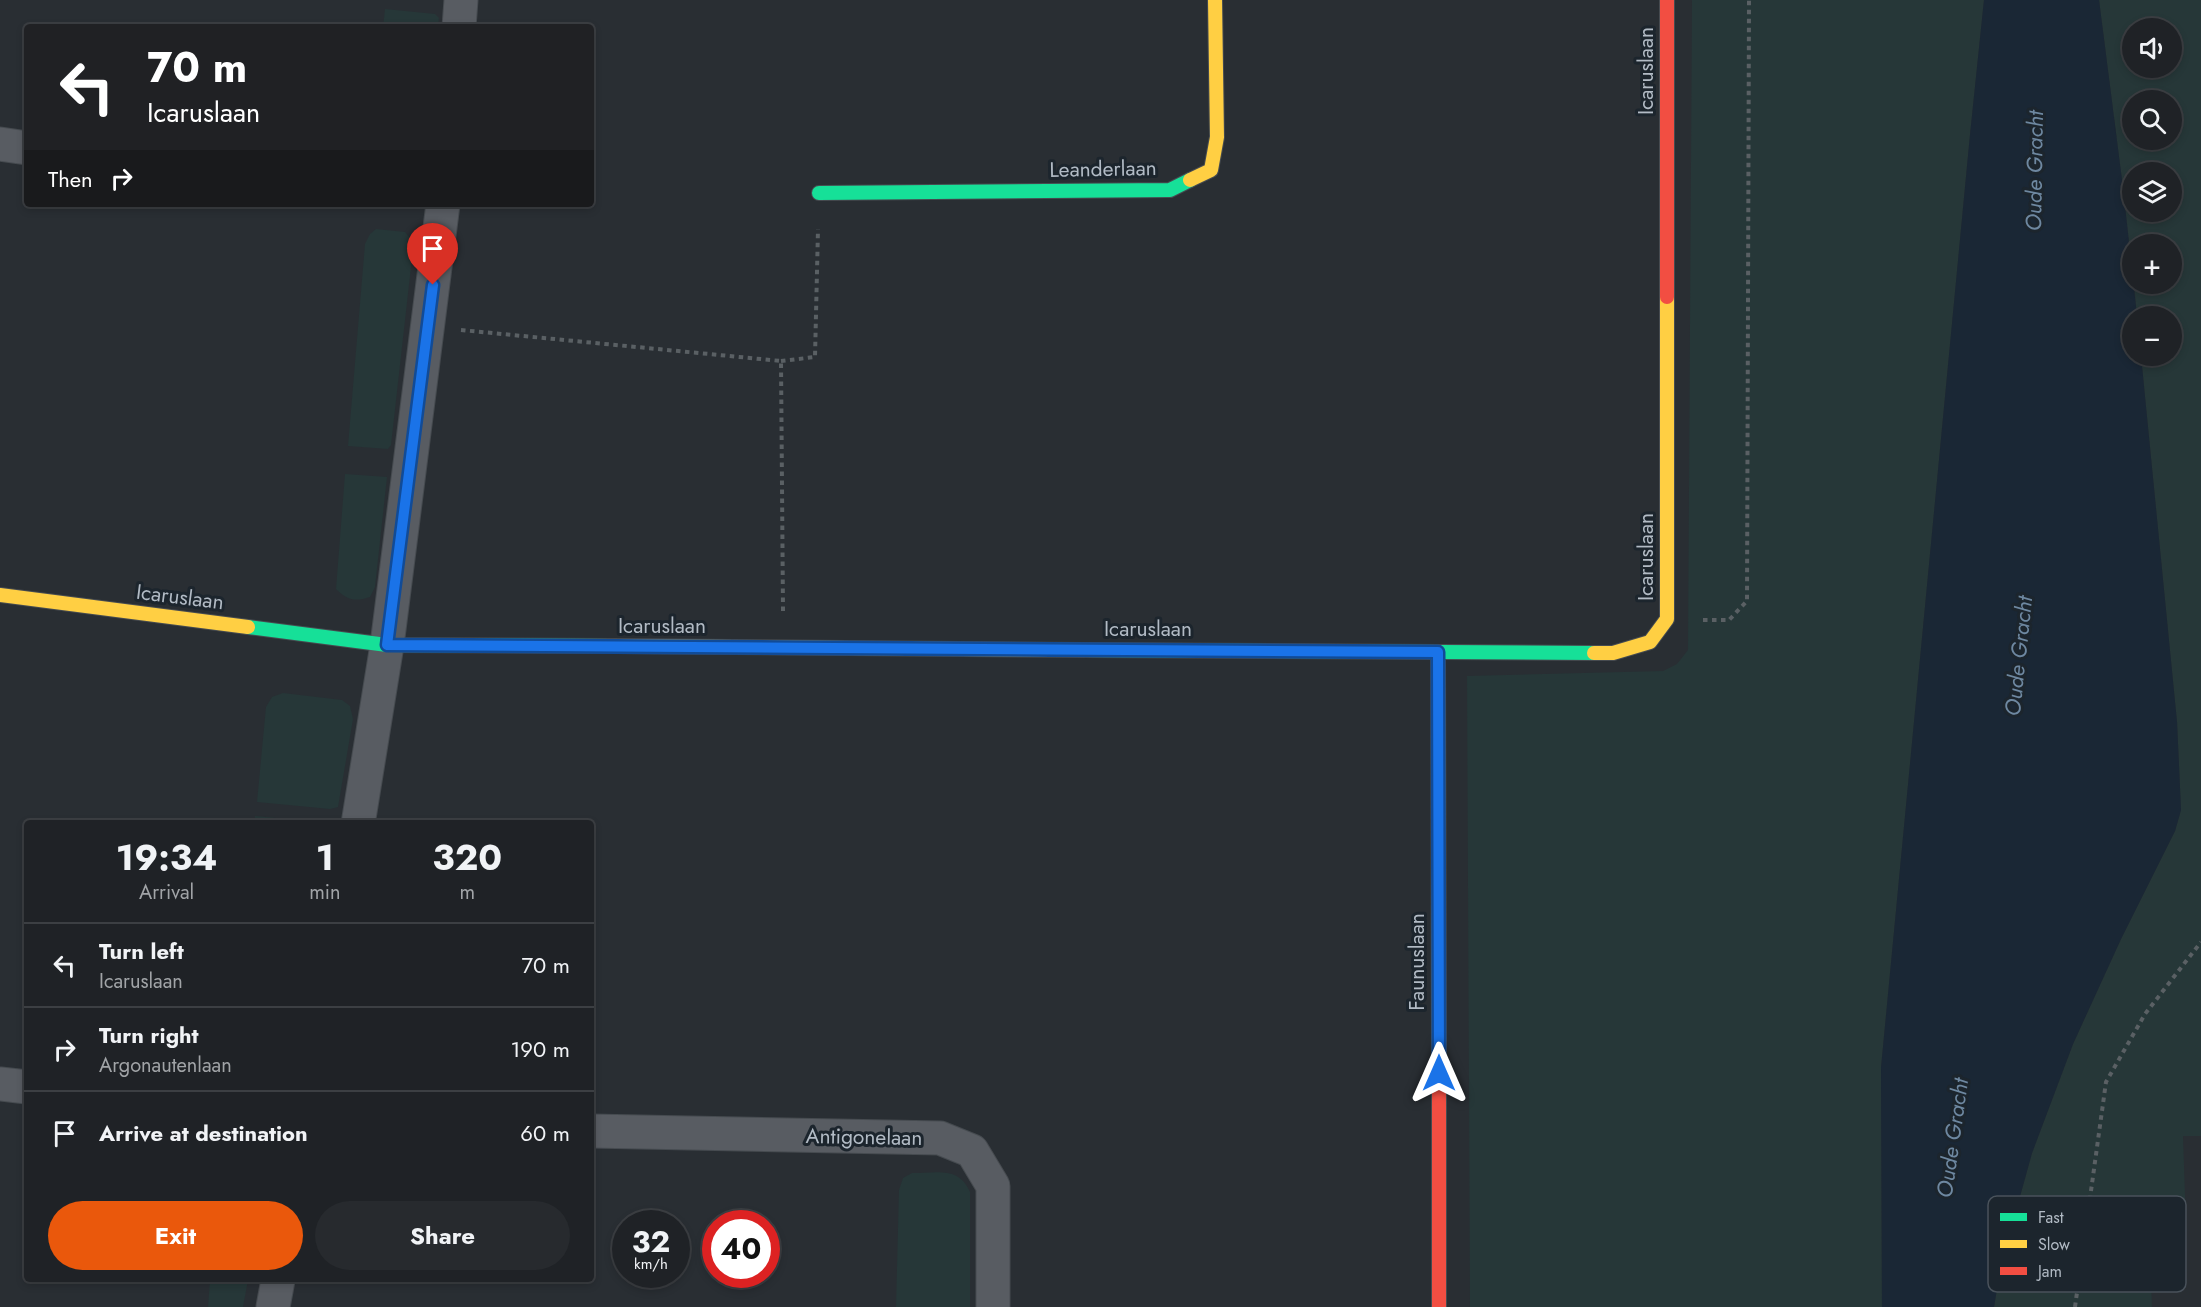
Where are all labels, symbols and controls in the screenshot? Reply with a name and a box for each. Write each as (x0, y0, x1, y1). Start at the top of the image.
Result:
map controls (2122, 18, 2182, 366)
button: sound (2122, 18, 2182, 78)
street label: Icaruslaan (1631, 27, 1661, 115)
text: 70 m (147, 37, 247, 98)
icon: left (48, 48, 126, 126)
button: search (2122, 90, 2182, 150)
text: Icaruslaan (147, 93, 260, 132)
water label: Oude Gracht (2017, 109, 2051, 231)
street label: Leanderlaan (1049, 153, 1157, 185)
icon: right (105, 162, 138, 195)
button: layers (2122, 162, 2182, 222)
text: Then (48, 163, 93, 195)
pin (407, 223, 458, 285)
icon: arrive (416, 232, 449, 265)
button: + (2122, 234, 2182, 294)
button: − (2122, 306, 2182, 366)
street label: Icaruslaan (1631, 513, 1661, 601)
street label: Icaruslaan (134, 577, 226, 617)
water label: Oude Gracht (1996, 593, 2040, 718)
street label: Icaruslaan (618, 611, 706, 641)
street label: Icaruslaan (1104, 614, 1192, 644)
text: 19:34 (116, 831, 217, 883)
text: 1 (316, 831, 334, 883)
text: 320 (432, 831, 502, 883)
text: Arrival (139, 878, 194, 907)
text: min (309, 878, 340, 907)
text: m (459, 878, 475, 907)
street label: Faunuslaan (1402, 913, 1432, 1011)
text: Turn left (99, 935, 184, 967)
icon: left (48, 949, 81, 982)
text: 70 m (521, 949, 570, 981)
text: Icaruslaan (99, 967, 183, 996)
text: Turn right (99, 1019, 199, 1051)
icon: right (48, 1033, 81, 1066)
text: 190 m (510, 1033, 570, 1065)
position arrow (1407, 1041, 1471, 1105)
text: Argonautenlaan (99, 1051, 232, 1080)
water label: Oude Gracht (1928, 1074, 1976, 1200)
icon: arrive (48, 1117, 81, 1150)
text: Arrive at destination (99, 1117, 308, 1149)
text: 60 m (520, 1117, 570, 1149)
street label: Antigonelaan (805, 1121, 923, 1153)
legend (1988, 1196, 2186, 1292)
button: Exit (48, 1201, 303, 1270)
button: Share (315, 1201, 570, 1270)
text: Fast (2038, 1206, 2064, 1229)
speed limit sign: 40 (702, 1210, 780, 1288)
text: 32 (632, 1220, 670, 1263)
text: Slow (2038, 1233, 2070, 1256)
text: km/h (634, 1253, 668, 1275)
text: Jam (2036, 1260, 2062, 1283)

